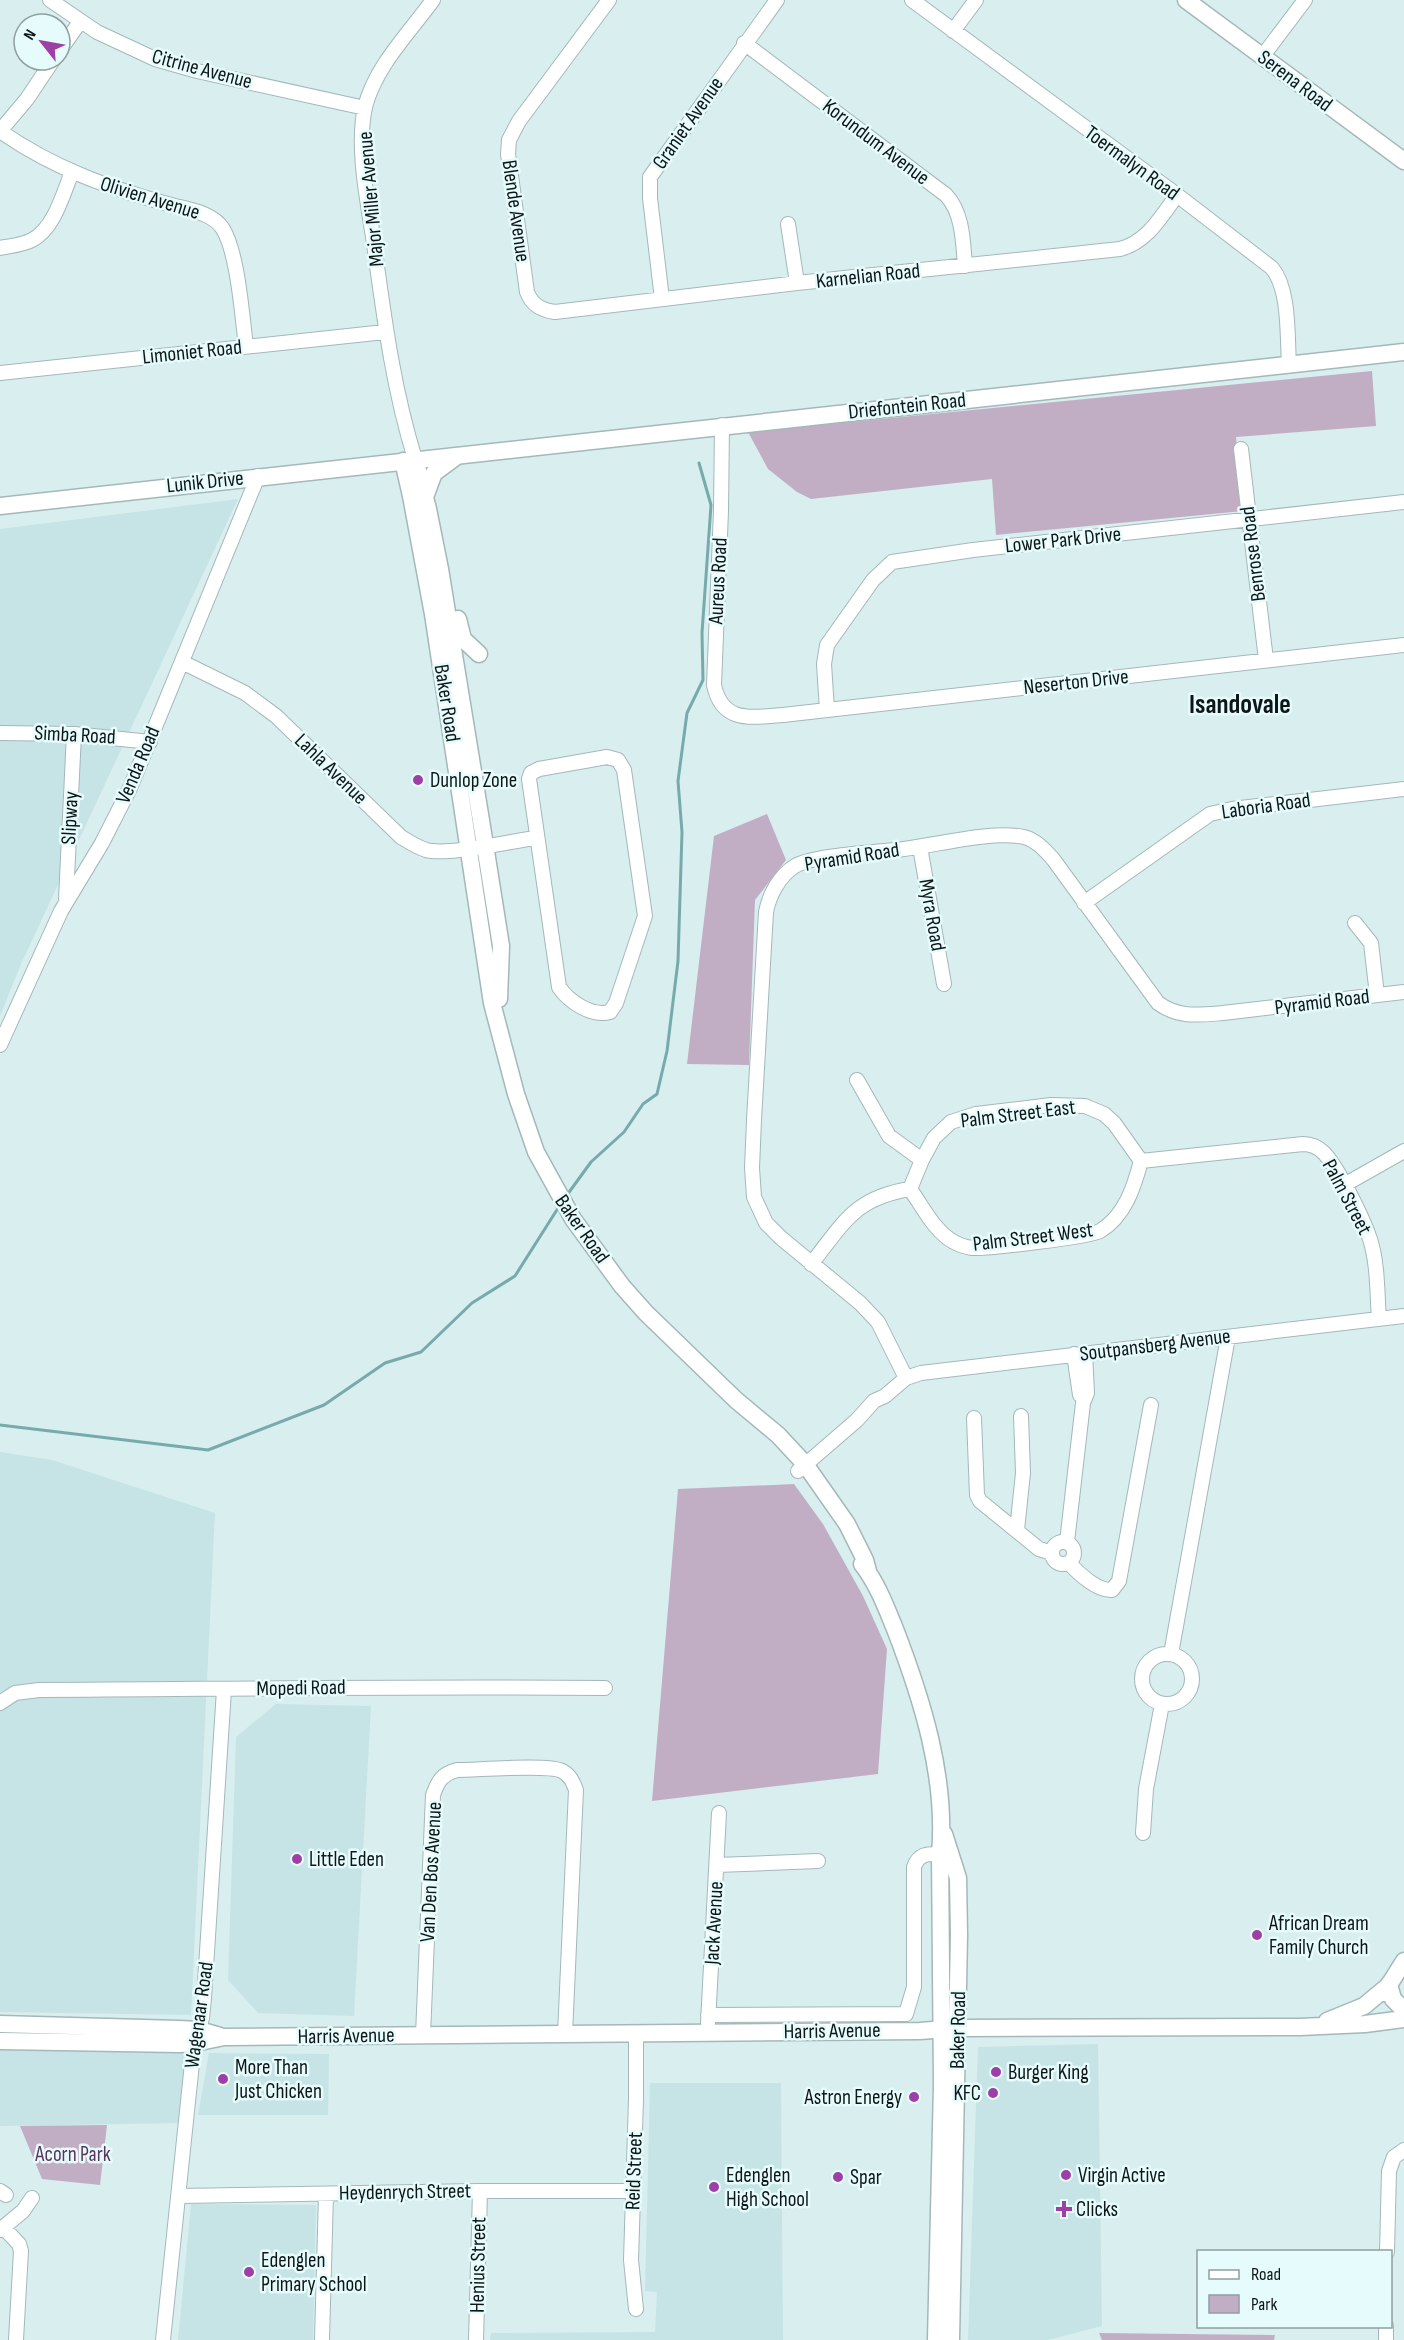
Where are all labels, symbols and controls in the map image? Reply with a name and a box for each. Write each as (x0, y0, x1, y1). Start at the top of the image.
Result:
north arrow (12, 12, 72, 72)
text: N (20, 26, 41, 44)
street label: Citrine Avenue (149, 44, 255, 94)
street label: Serena Road (1253, 45, 1337, 117)
street label: Graniet Avenue (647, 72, 729, 174)
street label: Korundum Avenue (818, 94, 934, 190)
street label: Toermalyn Road (1080, 120, 1184, 206)
street label: Major Miller Avenue (353, 130, 389, 268)
street label: Blende Avenue (496, 158, 536, 264)
street label: Olivien Avenue (97, 171, 203, 225)
street label: Karnelian Road (815, 258, 921, 294)
street label: Limoniet Road (141, 334, 243, 370)
street label: Driefontein Road (847, 387, 967, 425)
street label: Lunik Drive (165, 466, 245, 498)
street label: Benrose Road (1235, 505, 1271, 603)
street label: Lower Park Drive (1004, 521, 1122, 559)
street label: Aureus Road (703, 537, 733, 626)
street label: Baker Road (429, 663, 465, 743)
street label: Neserton Drive (1022, 664, 1130, 700)
district label: Isandovale (1189, 689, 1291, 721)
street label: Simba Road (34, 720, 116, 750)
street label: Venda Road (111, 723, 165, 807)
street label: Lahla Avenue (289, 728, 373, 810)
place label: Dunlop Zone (430, 768, 517, 793)
marker: Dunlop Zone (411, 773, 425, 787)
street label: Laboria Road (1220, 787, 1312, 825)
street label: Slipway (56, 791, 84, 845)
street label: Pyramid Road (803, 837, 901, 877)
street label: Myra Road (913, 877, 951, 953)
street label: Pyramid Road (1273, 984, 1371, 1020)
street label: Palm Street East (959, 1095, 1077, 1133)
street label: Palm Street (1317, 1155, 1377, 1239)
street label: Baker Road (549, 1190, 615, 1268)
street label: Palm Street West (972, 1217, 1094, 1257)
street label: Soutpansberg Avenue (1078, 1323, 1232, 1367)
street label: Mopedi Road (256, 1675, 346, 1701)
street label: Van Den Bos Avenue (415, 1801, 447, 1943)
place label: Little Eden (309, 1847, 384, 1872)
marker: Little Eden (290, 1852, 304, 1866)
street label: Jack Avenue (699, 1881, 729, 1966)
place label: African Dream Family Church (1268, 1911, 1369, 1960)
marker: African Dream Family Church (1250, 1928, 1264, 1942)
street label: Wagenaar Road (179, 1960, 219, 2070)
street label: Baker Road (945, 1991, 971, 2069)
street label: Harris Avenue (783, 2018, 881, 2044)
street label: Harris Avenue (297, 2023, 395, 2049)
place label: More Than Just Chicken (234, 2055, 322, 2104)
place label: Burger King (1008, 2060, 1089, 2085)
marker: Burger King (989, 2065, 1003, 2079)
marker: More Than Just Chicken (216, 2072, 230, 2086)
place label: KFC (953, 2081, 981, 2106)
place label: Astron Energy (804, 2085, 902, 2110)
marker: KFC (986, 2086, 1000, 2100)
marker: Astron Energy (907, 2090, 921, 2104)
street label: Reid Street (620, 2131, 648, 2211)
park label: Acorn Park (34, 2142, 111, 2167)
place label: Edenglen High School (726, 2163, 809, 2212)
place label: Virgin Active (1078, 2163, 1166, 2188)
place label: Spar (850, 2165, 882, 2190)
marker: Virgin Active (1059, 2168, 1073, 2182)
marker: Spar (831, 2170, 845, 2184)
street label: Heydenrych Street (339, 2178, 471, 2206)
marker: Edenglen High School (707, 2180, 721, 2194)
place label: Clicks (1076, 2197, 1118, 2222)
marker: Clicks (1057, 2202, 1071, 2216)
street label: Henius Street (465, 2217, 491, 2313)
place label: Edenglen Primary School (261, 2248, 367, 2297)
legend (1197, 2250, 1392, 2328)
text: Road (1251, 2264, 1281, 2285)
marker: Edenglen Primary School (242, 2265, 256, 2279)
text: Park (1251, 2294, 1277, 2315)

